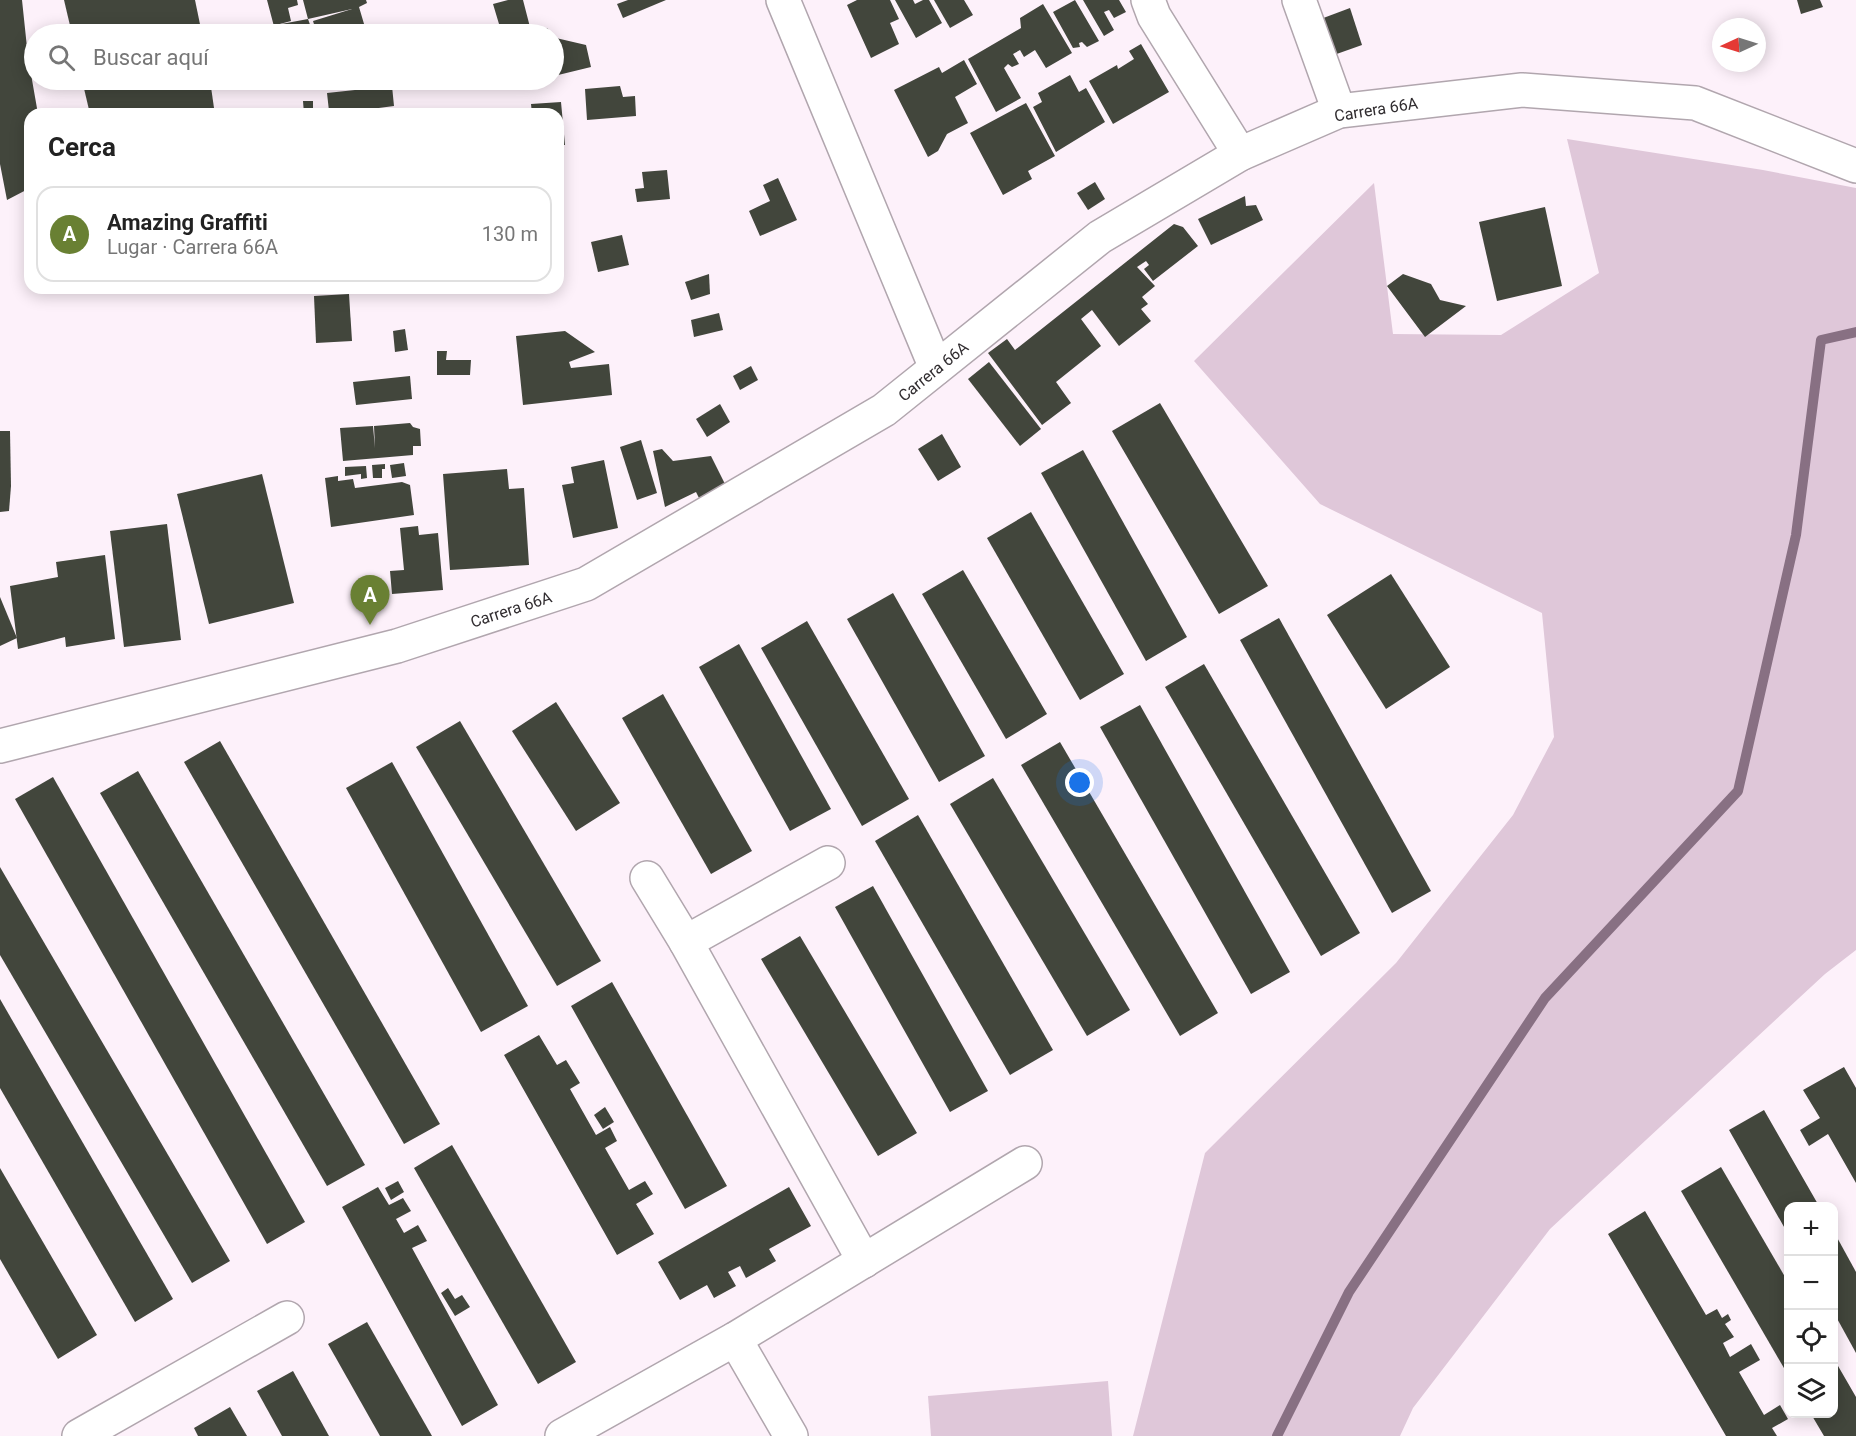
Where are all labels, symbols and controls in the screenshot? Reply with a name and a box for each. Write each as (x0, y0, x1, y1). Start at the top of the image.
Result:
north arrow (1712, 18, 1766, 72)
search box (24, 24, 564, 90)
icon: search (45, 41, 78, 74)
text: Buscar aquí (93, 45, 209, 70)
street label: Carrera 66A (1333, 93, 1420, 125)
text: Cerca (48, 132, 116, 162)
text: Amazing Graffiti (107, 210, 268, 235)
text: A (63, 222, 76, 246)
text: 130 m (482, 222, 538, 246)
text: Lugar · Carrera 66A (107, 235, 278, 259)
street label: Carrera 66A (895, 337, 973, 405)
pin: A (350, 576, 389, 625)
street label: Carrera 66A (468, 587, 555, 632)
your location (1065, 768, 1094, 797)
map controls (1784, 1202, 1838, 1418)
button: + (1784, 1202, 1838, 1256)
button: − (1784, 1256, 1838, 1310)
button: locate (1784, 1310, 1838, 1364)
button: layers (1784, 1364, 1838, 1418)

